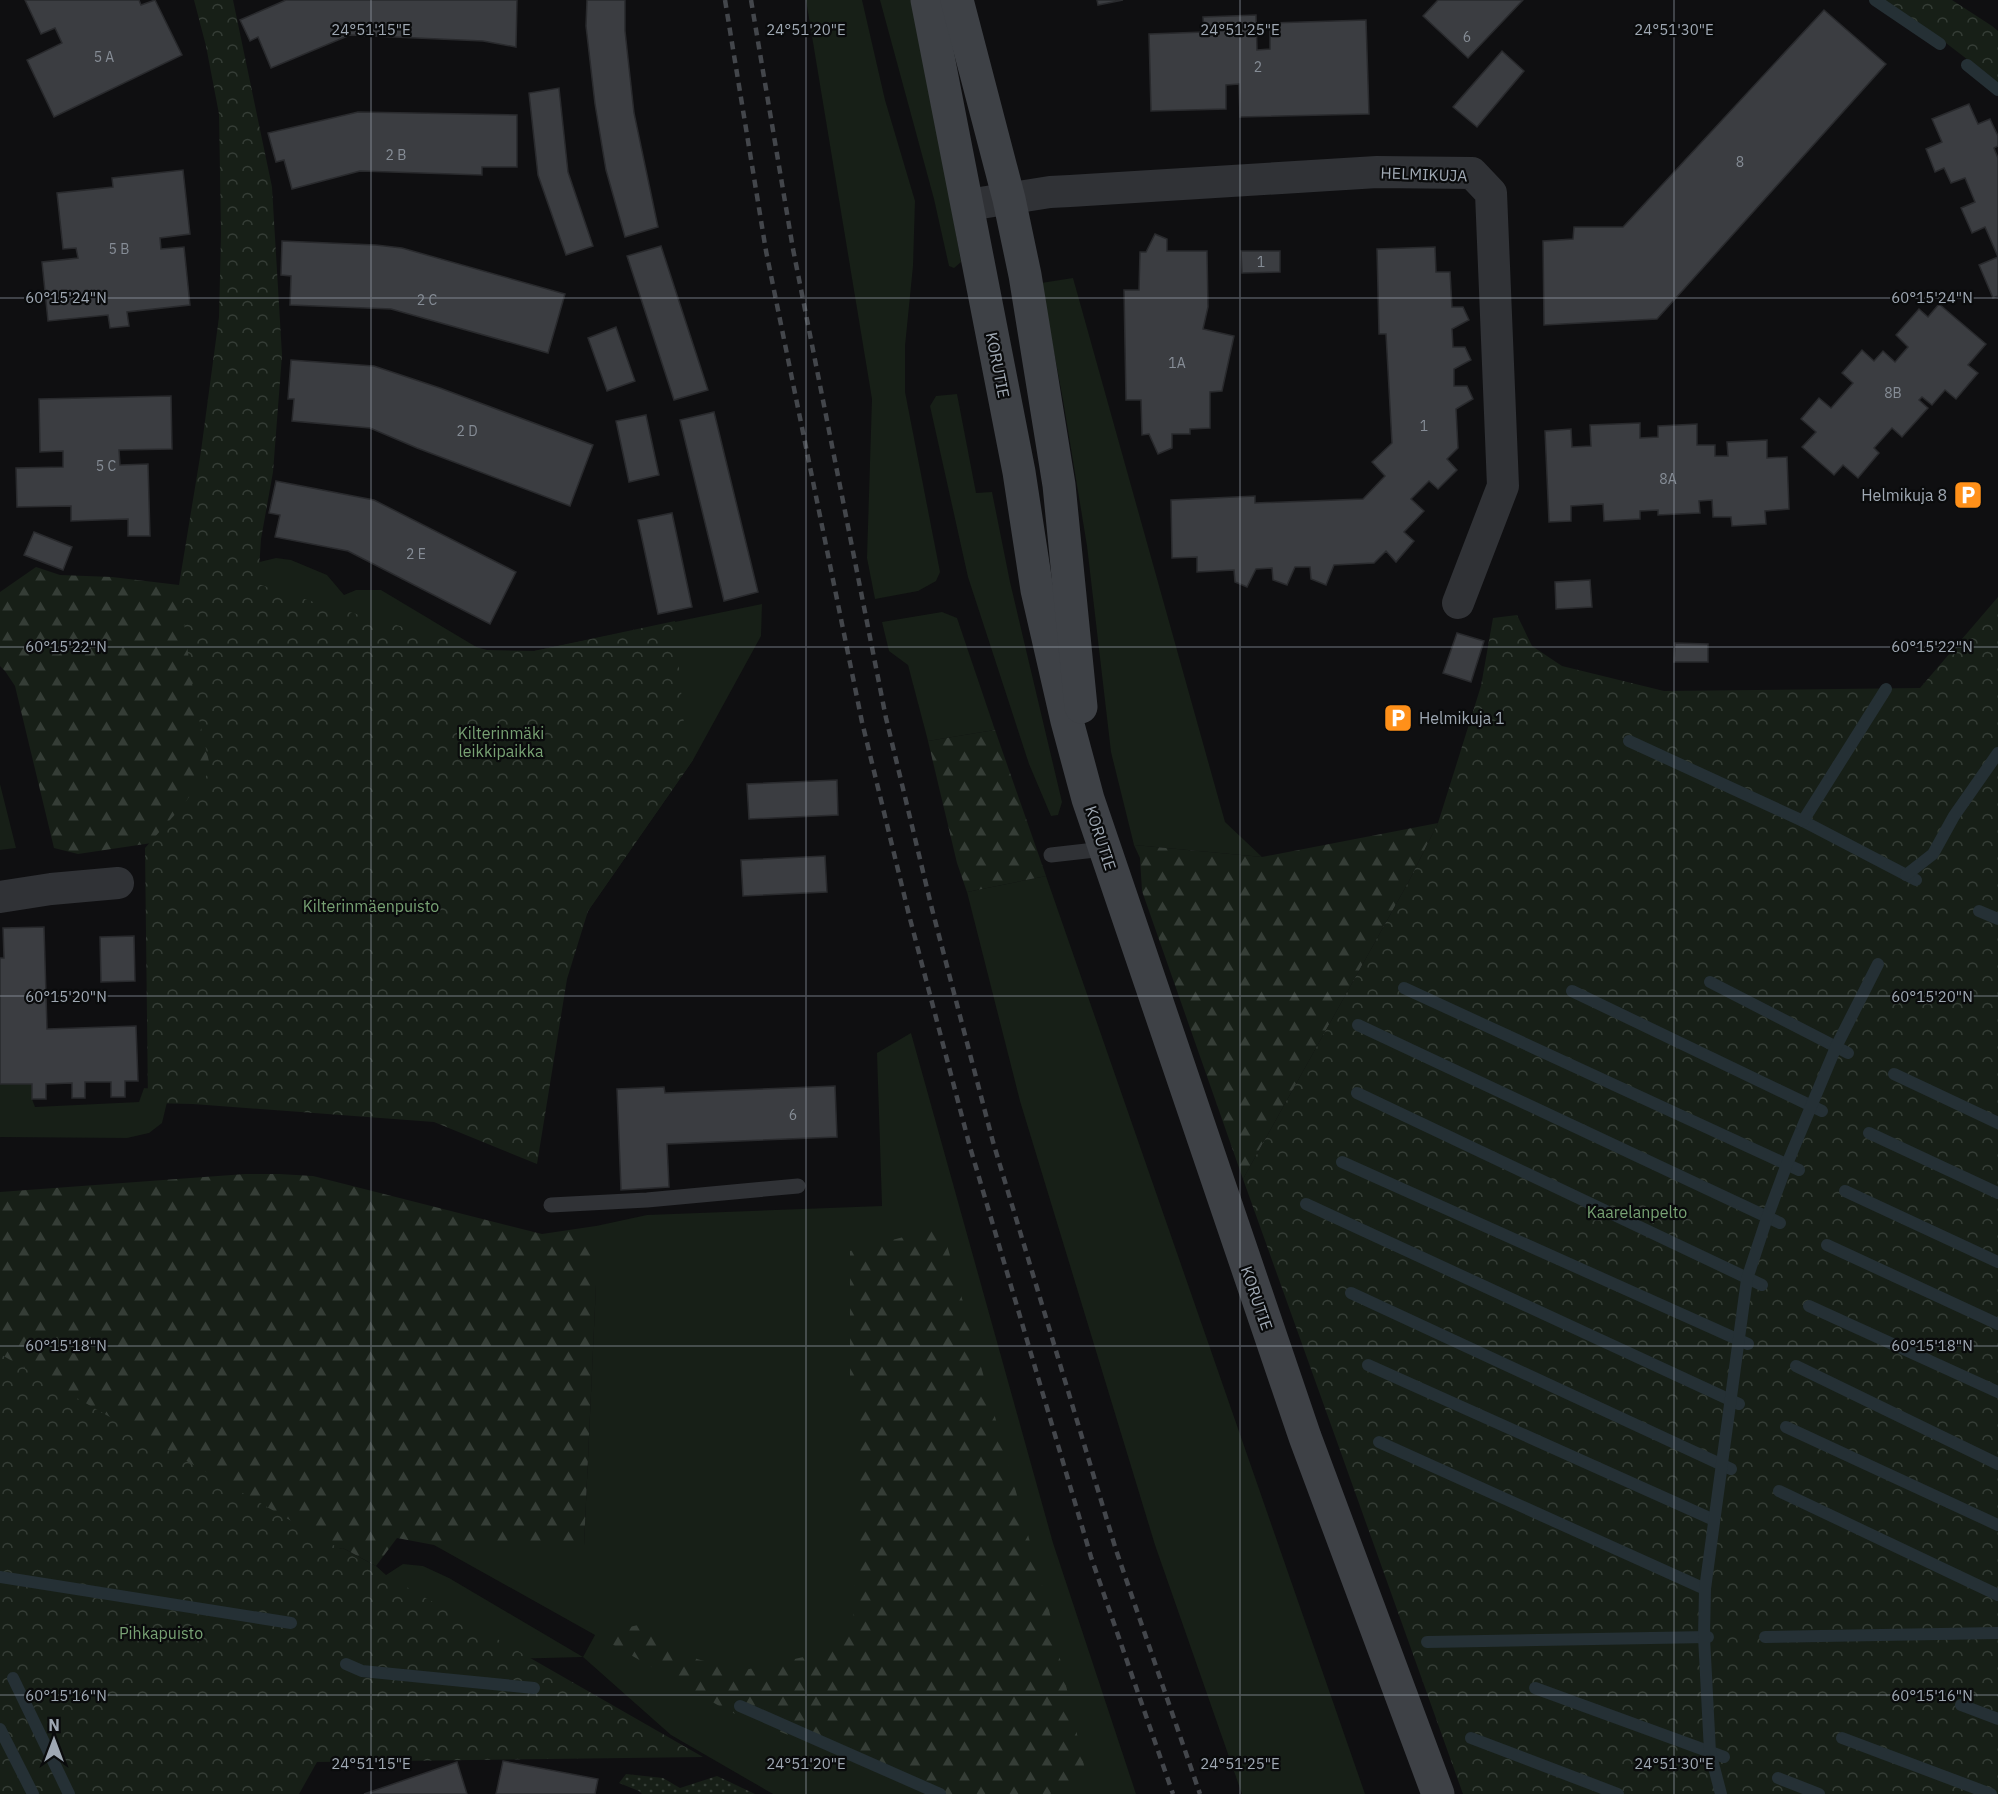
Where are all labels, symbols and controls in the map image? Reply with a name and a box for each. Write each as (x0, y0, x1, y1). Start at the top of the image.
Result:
text: 24°51'15"E (331, 20, 411, 39)
text: 24°51'20"E (766, 20, 846, 39)
text: 24°51'25"E (1200, 20, 1280, 39)
text: 24°51'30"E (1634, 20, 1714, 39)
house number: 6 (1463, 28, 1471, 46)
house number: 5 A (94, 48, 114, 66)
house number: 2 (1254, 58, 1262, 76)
house number: 2 B (386, 146, 406, 164)
house number: 8 (1736, 153, 1744, 171)
street label: HELMIKUJA (1380, 162, 1468, 186)
house number: 5 B (109, 240, 129, 258)
house number: 1 (1257, 253, 1265, 271)
text: 60°15'24"N (25, 288, 107, 307)
text: 60°15'24"N (1891, 288, 1973, 307)
house number: 2 C (417, 291, 438, 309)
street label: KORUTIE (982, 330, 1014, 400)
house number: 1A (1168, 354, 1186, 372)
house number: 8B (1884, 384, 1902, 402)
house number: 1 (1420, 417, 1428, 435)
house number: 2 D (456, 422, 478, 440)
house number: 5 C (96, 457, 117, 475)
house number: 8A (1659, 470, 1677, 488)
parking icon: Helmikuja 8 (1952, 479, 1984, 511)
place label: Helmikuja 8 (1861, 485, 1947, 505)
house number: 2 E (406, 545, 426, 563)
text: 60°15'22"N (25, 637, 107, 656)
text: 60°15'22"N (1891, 637, 1973, 656)
parking icon: Helmikuja 1 (1382, 702, 1414, 734)
place label: Helmikuja 1 (1419, 708, 1505, 728)
park label: Kilterinmäki leikkipaikka (458, 723, 544, 761)
street label: KORUTIE (1081, 803, 1121, 873)
park label: Kilterinmäenpuisto (303, 896, 439, 916)
text: 60°15'20"N (25, 987, 107, 1006)
text: 60°15'20"N (1891, 987, 1973, 1006)
house number: 6 (789, 1106, 797, 1124)
park label: Kaarelanpelto (1587, 1202, 1687, 1222)
street label: KORUTIE (1237, 1263, 1277, 1333)
text: 60°15'18"N (25, 1336, 107, 1355)
text: 60°15'18"N (1891, 1336, 1973, 1355)
park label: Pihkapuisto (119, 1623, 203, 1643)
text: 60°15'16"N (25, 1686, 107, 1705)
text: 60°15'16"N (1891, 1686, 1973, 1705)
north arrow (24, 1710, 84, 1770)
text: N (48, 1715, 60, 1735)
text: 24°51'15"E (331, 1754, 411, 1773)
text: 24°51'20"E (766, 1754, 846, 1773)
text: 24°51'25"E (1200, 1754, 1280, 1773)
text: 24°51'30"E (1634, 1754, 1714, 1773)

